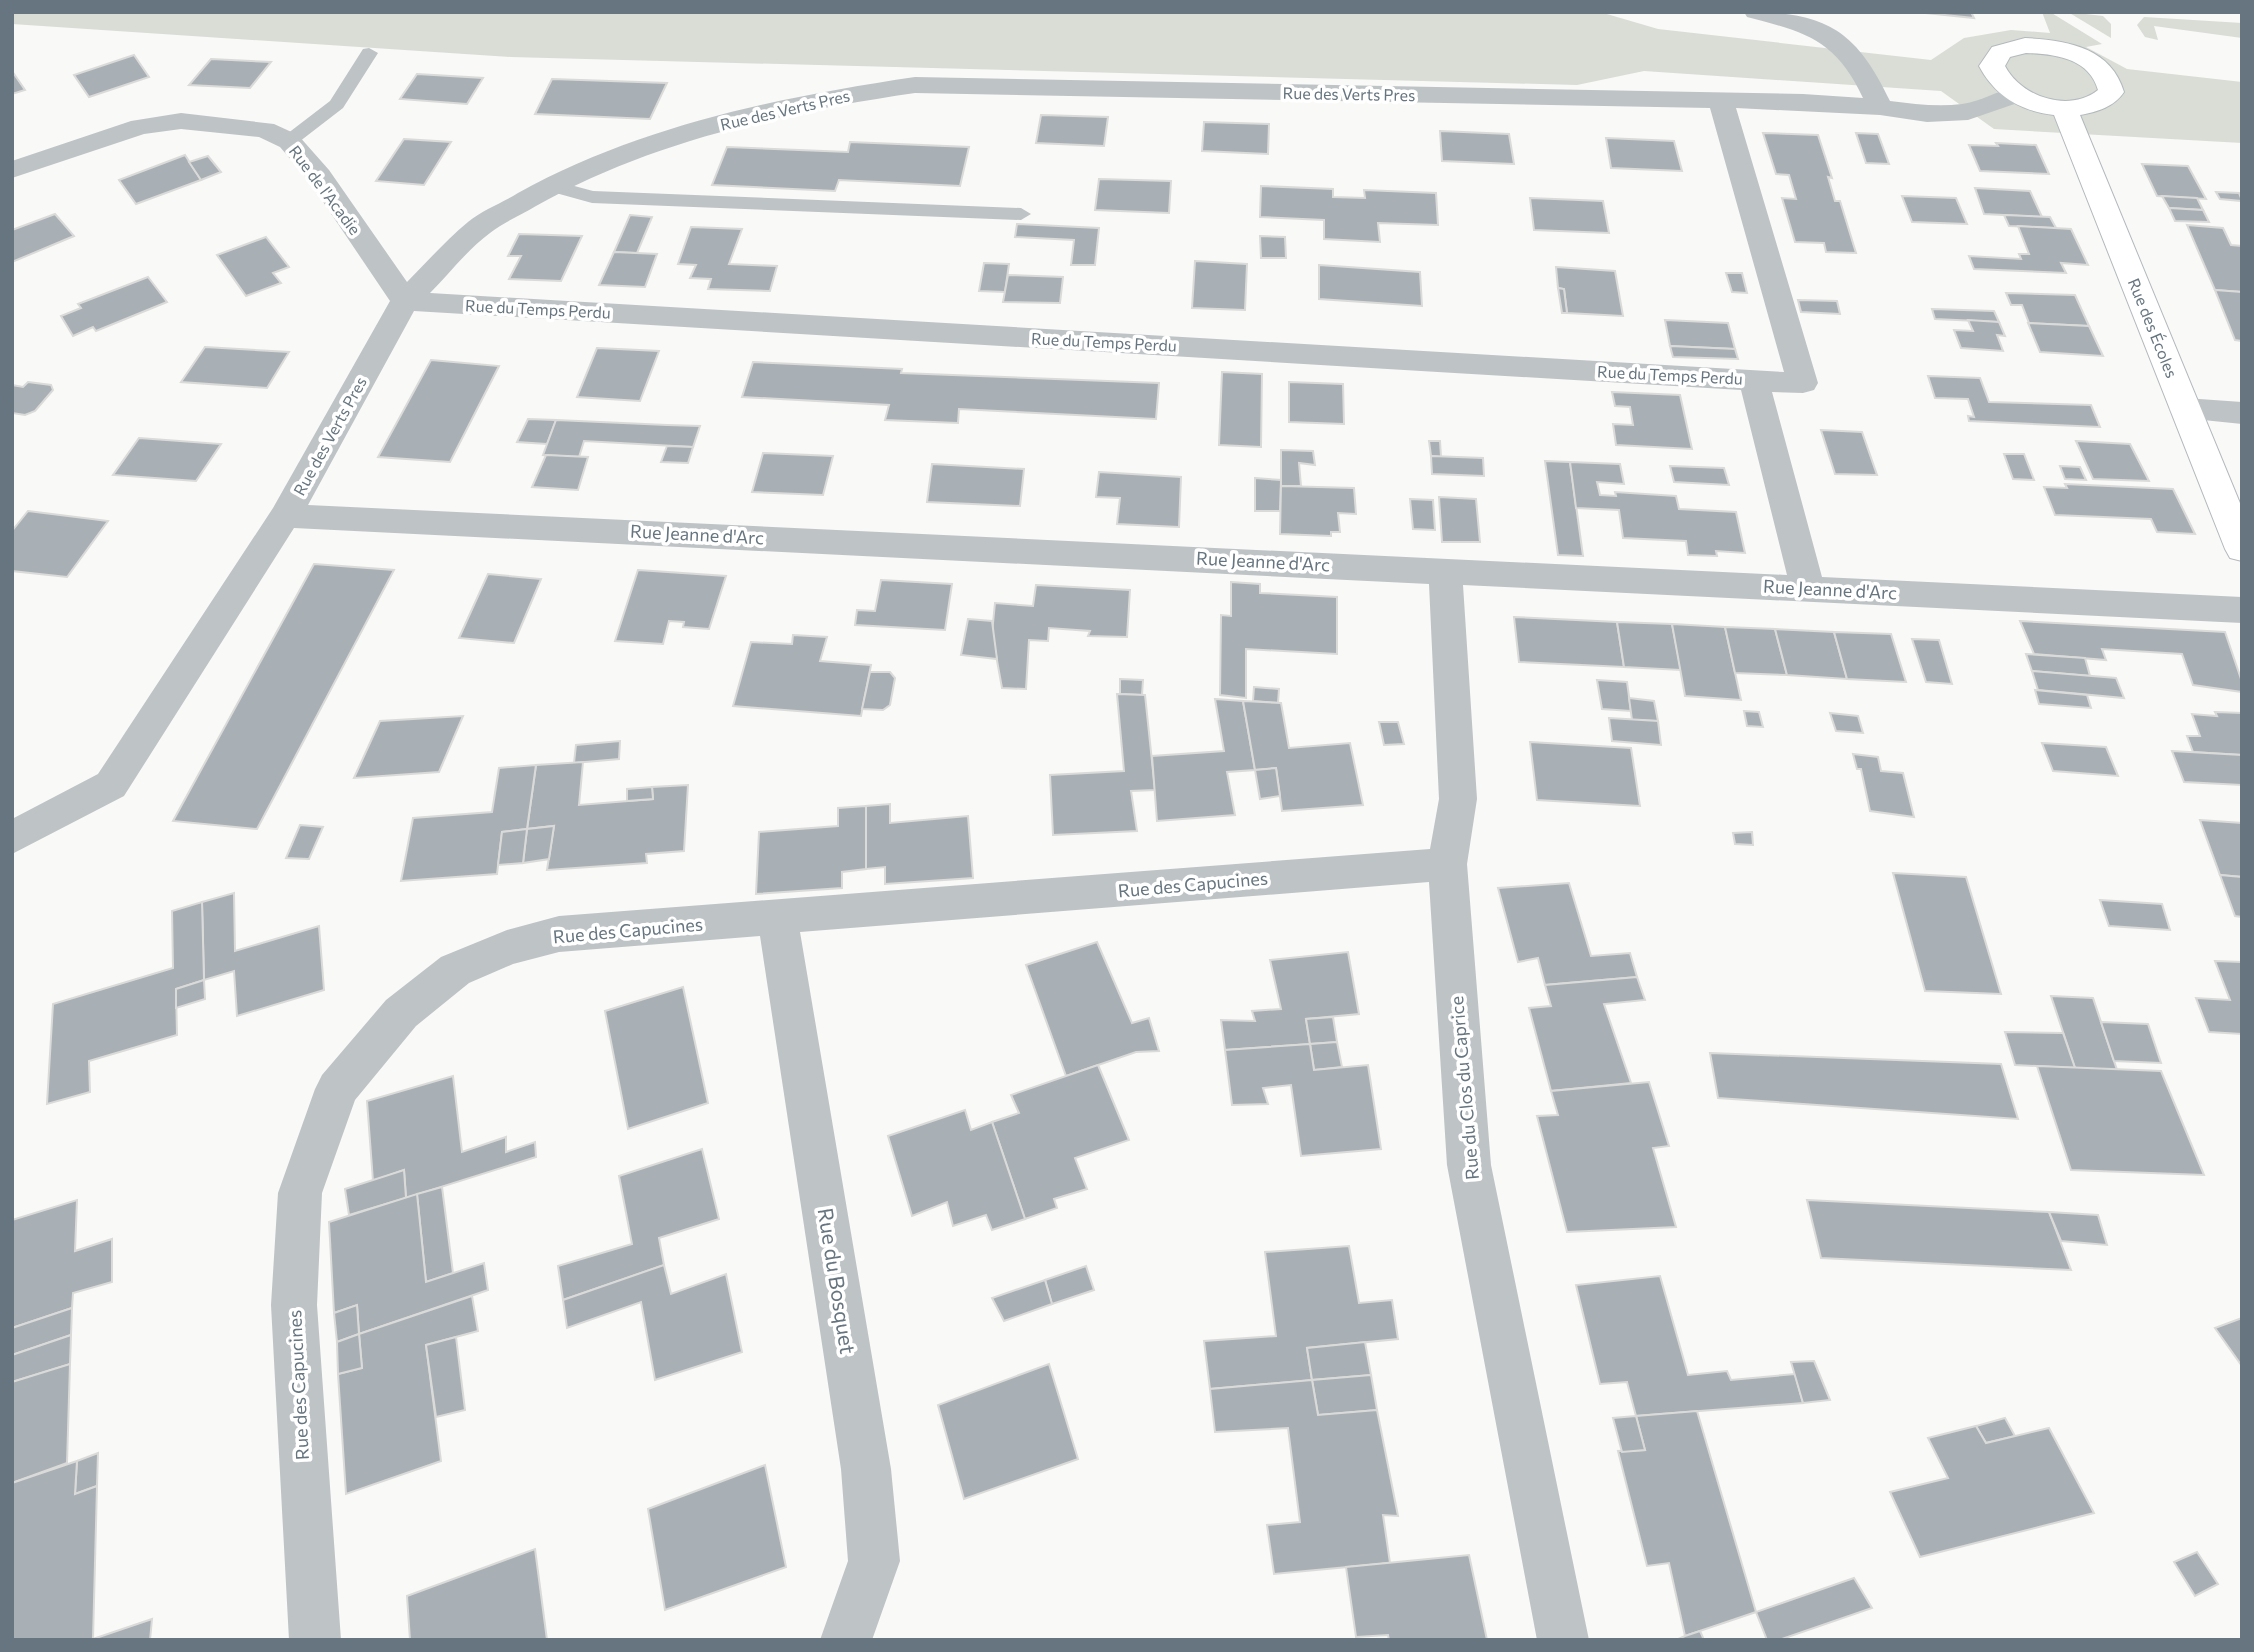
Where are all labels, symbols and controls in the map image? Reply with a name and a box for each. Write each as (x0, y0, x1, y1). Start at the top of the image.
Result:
street label: Rue des Verts Pres (1283, 83, 1415, 104)
street label: Rue des Verts Pres (718, 85, 852, 134)
street label: Rue de l'Acadie (286, 141, 365, 238)
street label: Rue des Écoles (2125, 275, 2182, 380)
street label: Rue du Temps Perdu (465, 295, 611, 322)
street label: Rue du Temps Perdu (1031, 328, 1177, 355)
street label: Rue du Temps Perdu (1597, 361, 1743, 388)
street label: Rue des Verts Pres (289, 373, 370, 498)
street label: Rue Jeanne d'Arc (630, 520, 765, 548)
street label: Rue Jeanne d'Arc (1196, 547, 1331, 575)
street label: Rue Jeanne d'Arc (1763, 575, 1898, 603)
street label: Rue des Capucines (1117, 866, 1269, 902)
street label: Rue des Capucines (552, 912, 704, 948)
street label: Rue du Clos du Caprice (1445, 995, 1483, 1181)
street label: Rue du Bosquet (814, 1206, 861, 1356)
street label: Rue des Capucines (283, 1309, 313, 1461)

